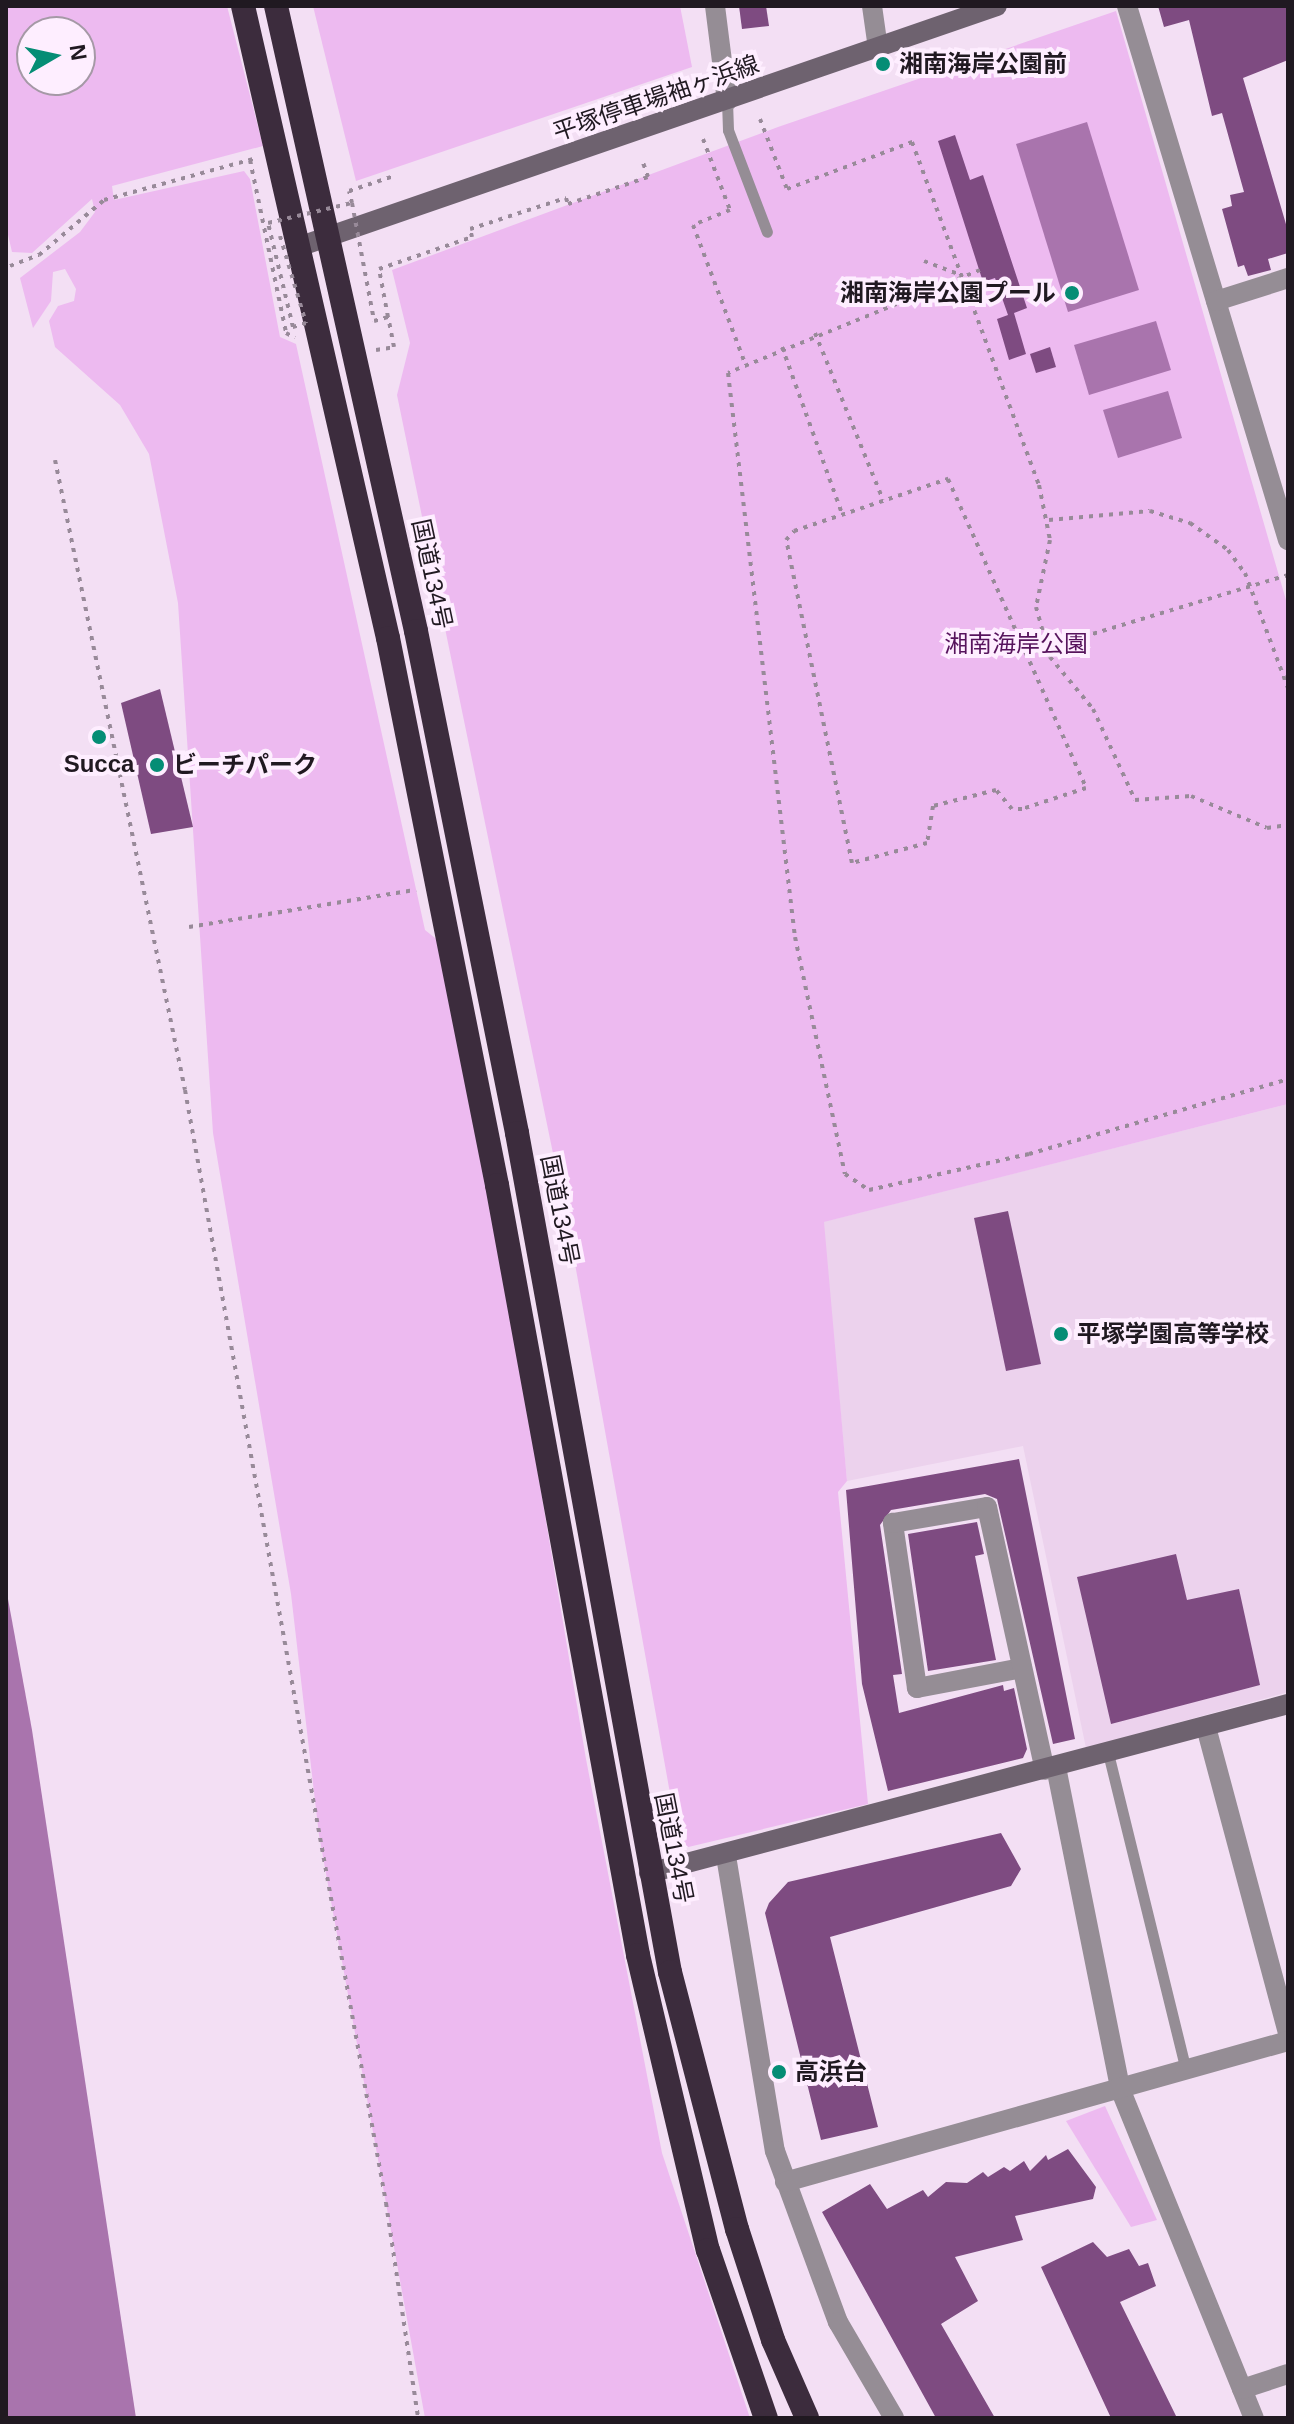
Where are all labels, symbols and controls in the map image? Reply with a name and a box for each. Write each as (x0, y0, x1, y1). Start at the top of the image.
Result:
north arrow (16, 16, 96, 96)
text: N (65, 43, 92, 62)
street label: 平塚停車場袖ヶ浜線 (549, 49, 763, 147)
place label: 湘南海岸公園前 (899, 50, 1067, 78)
marker: 湘南海岸公園前 (874, 55, 892, 73)
place label: 湘南海岸公園プール (840, 279, 1056, 307)
marker: 湘南海岸公園プール (1063, 284, 1081, 302)
street label: 国道134号 (406, 516, 458, 632)
park label: 湘南海岸公園 (944, 630, 1088, 658)
marker: Succa (90, 728, 108, 746)
place label: Succa (64, 750, 134, 778)
place label: ビーチパーク (173, 751, 317, 779)
marker: ビーチパーク (148, 756, 166, 774)
street label: 国道134号 (535, 1152, 585, 1268)
place label: 平塚学園高等学校 (1077, 1320, 1269, 1348)
marker: 平塚学園高等学校 (1052, 1325, 1070, 1343)
street label: 国道134号 (649, 1790, 699, 1906)
place label: 高浜台 (795, 2058, 867, 2086)
marker: 高浜台 (770, 2063, 788, 2081)

